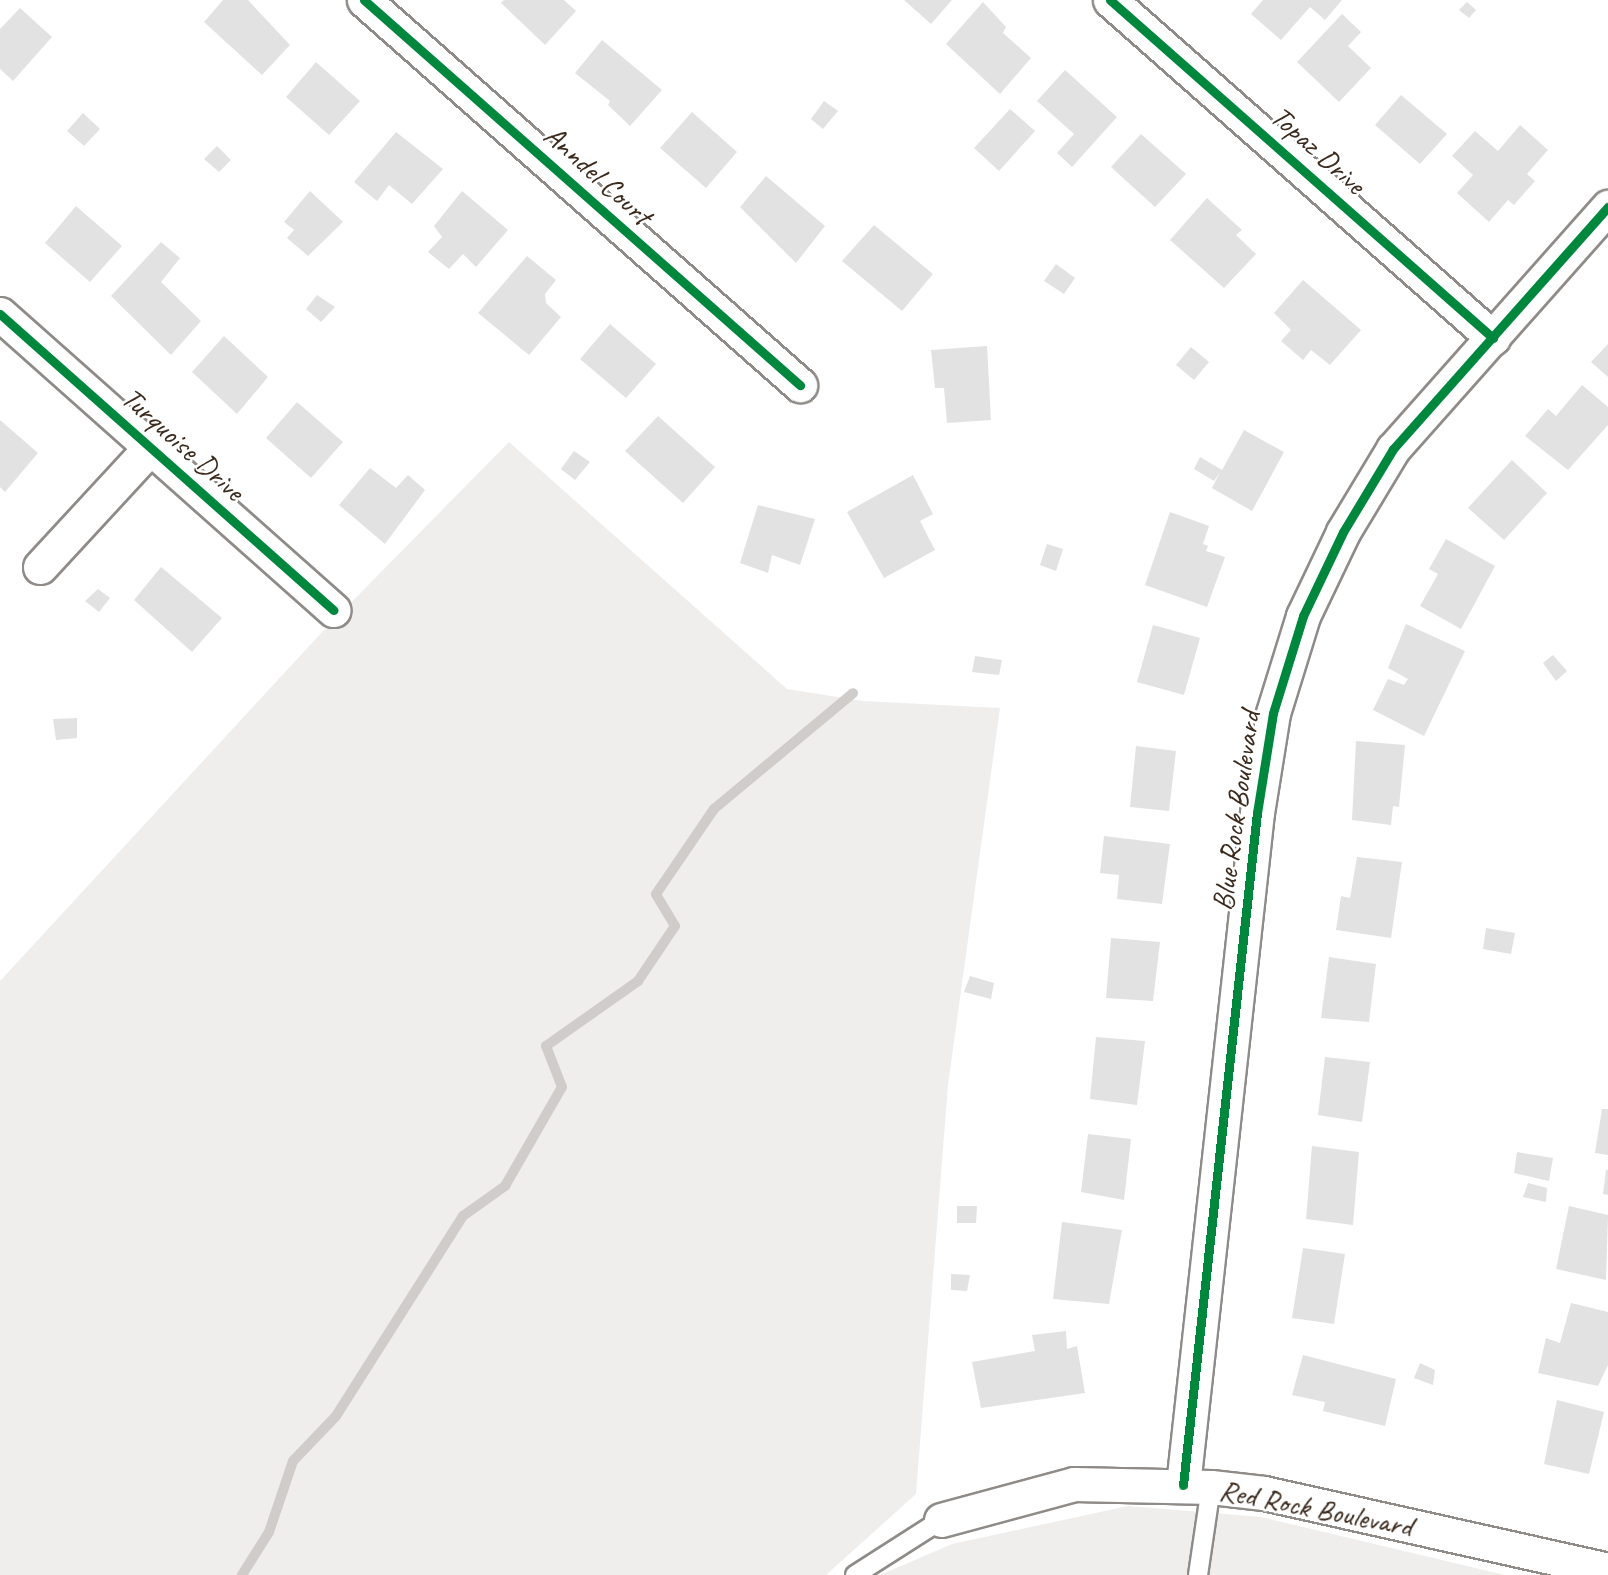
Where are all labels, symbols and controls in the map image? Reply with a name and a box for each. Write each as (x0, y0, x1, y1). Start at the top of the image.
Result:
street label: Topaz Drive (1263, 98, 1373, 202)
street label: Anndel Court (537, 117, 659, 233)
street label: Turquoise Drive (114, 380, 252, 508)
street label: Blue Rock Boulevard (1204, 708, 1268, 914)
street label: Red Rock Boulevard (1216, 1471, 1416, 1545)

